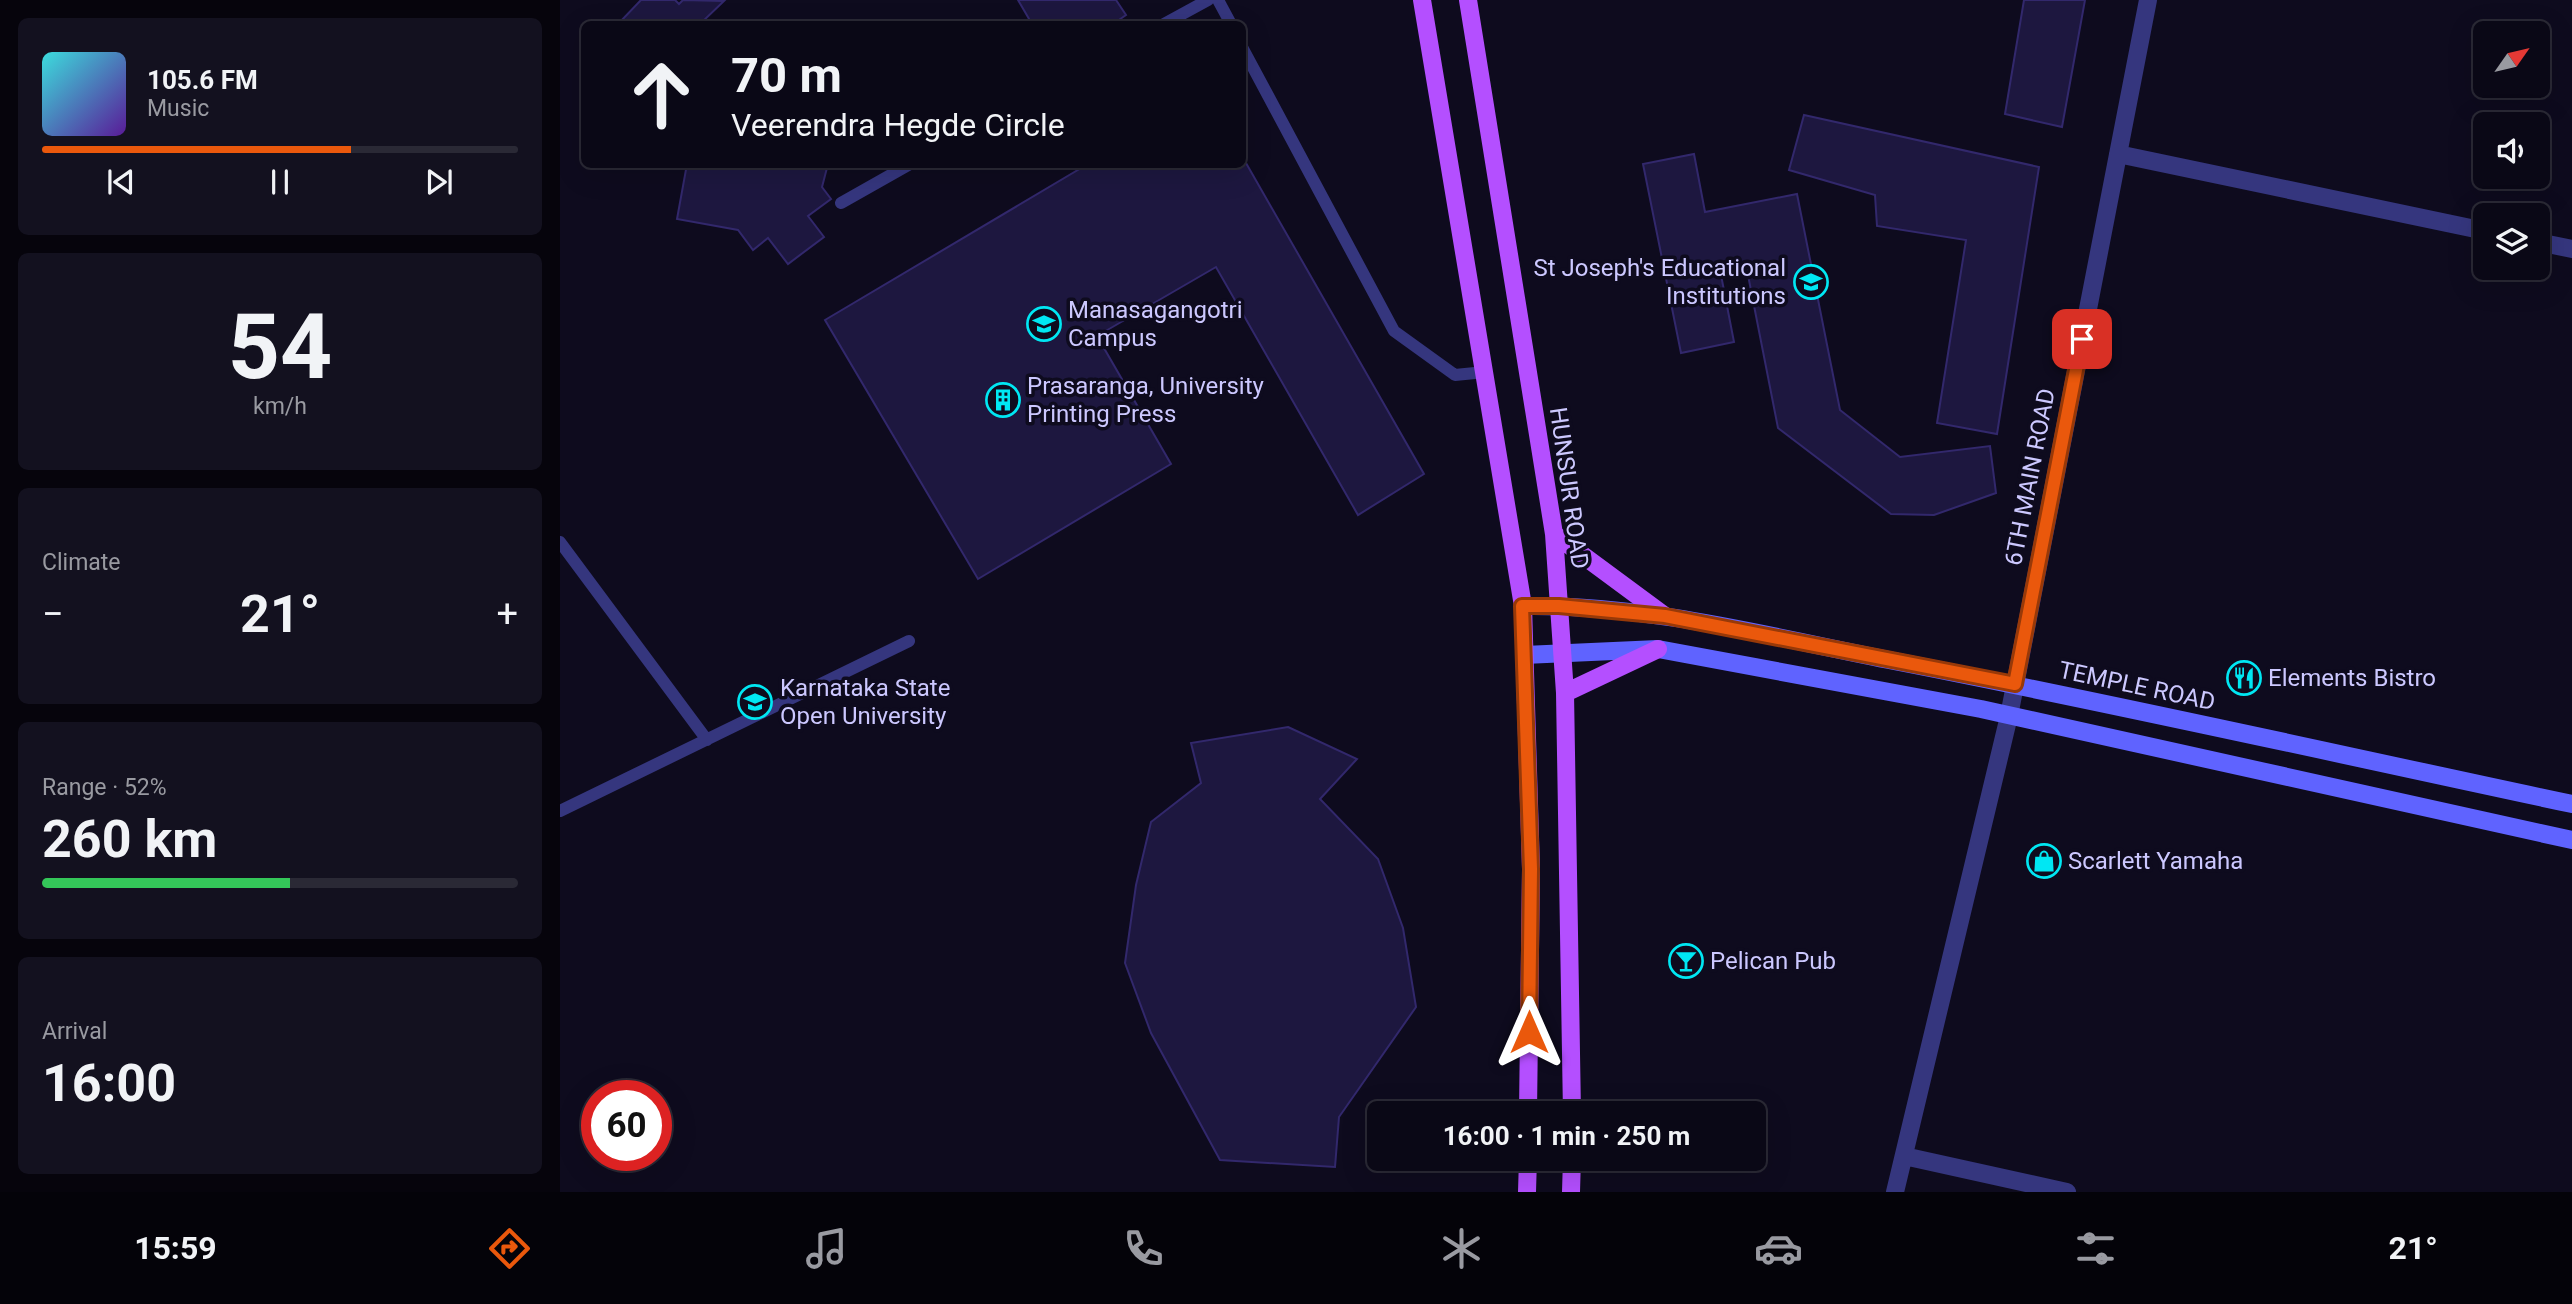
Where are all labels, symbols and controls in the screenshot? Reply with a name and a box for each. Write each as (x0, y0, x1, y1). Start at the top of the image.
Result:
north arrow (2473, 21, 2550, 98)
map controls (2473, 21, 2550, 280)
text: 70 m (731, 47, 842, 104)
icon: ahead (616, 49, 707, 140)
text: 105.6 FM (147, 65, 258, 95)
text: Music (147, 95, 209, 122)
text: Veerendra Hegde Circle (731, 106, 1065, 144)
button: sound (2473, 112, 2550, 189)
icon: previous (102, 163, 140, 201)
icon: pause (261, 163, 299, 201)
icon: next (420, 163, 458, 201)
button: layers (2473, 203, 2550, 280)
place label: St Joseph's Educational Institutions (1534, 254, 1786, 310)
school or university icon: St Joseph's Educational Institutions (1792, 263, 1830, 301)
text: 54 (228, 294, 332, 400)
place label: Manasagangotri Campus (1068, 296, 1243, 352)
school or university icon: Manasagangotri Campus (1025, 305, 1063, 343)
pin (2052, 309, 2112, 369)
icon: arrive (2063, 320, 2101, 358)
place label: Prasaranga, University Printing Press (1027, 372, 1265, 428)
building icon: Prasaranga, University Printing Press (984, 381, 1022, 419)
street label: 6TH MAIN ROAD (1999, 386, 2061, 568)
text: km/h (253, 393, 307, 420)
street label: HUNSUR ROAD (1544, 405, 1594, 571)
text: Climate (42, 549, 121, 576)
text: 21° (240, 584, 320, 645)
text: − (42, 592, 64, 636)
text: + (496, 592, 518, 636)
street label: TEMPLE ROAD (2056, 656, 2218, 716)
restaurant icon: Elements Bistro (2225, 659, 2263, 697)
place label: Elements Bistro (2268, 664, 2436, 692)
place label: Karnataka State Open University (780, 674, 950, 730)
school or university icon: Karnataka State Open University (736, 683, 774, 721)
text: Range · 52% (42, 774, 167, 801)
text: 260 km (42, 809, 217, 870)
shop icon: Scarlett Yamaha (2025, 842, 2063, 880)
place label: Scarlett Yamaha (2068, 847, 2243, 875)
bar icon: Pelican Pub (1667, 942, 1705, 980)
place label: Pelican Pub (1710, 947, 1836, 975)
position arrow (1492, 995, 1566, 1069)
text: Arrival (42, 1018, 107, 1045)
text: 16:00 (42, 1053, 176, 1114)
speed limit sign: 60 (581, 1080, 672, 1171)
text: 16:00 · 1 min · 250 m (1443, 1121, 1690, 1151)
icon: directions (485, 1224, 534, 1273)
icon: music (802, 1224, 851, 1273)
icon: phone (1119, 1224, 1168, 1273)
icon: climate (1437, 1224, 1486, 1273)
icon: car (1754, 1224, 1803, 1273)
icon: filters (2071, 1224, 2120, 1273)
text: 15:59 (134, 1229, 217, 1267)
text: 21° (2389, 1229, 2438, 1267)

